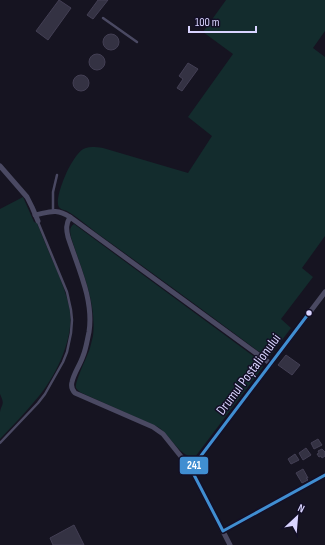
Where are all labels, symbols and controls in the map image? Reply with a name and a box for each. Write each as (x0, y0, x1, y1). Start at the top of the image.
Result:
scale bar (189, 8, 256, 34)
text: 100 m (195, 15, 220, 30)
unlabelled marker (304, 308, 314, 318)
street label: Drumul Poștalionului (212, 330, 284, 418)
line badge: 241 (179, 456, 209, 475)
text: 241 (187, 459, 202, 472)
north arrow (277, 497, 317, 537)
text: N (296, 501, 307, 516)

